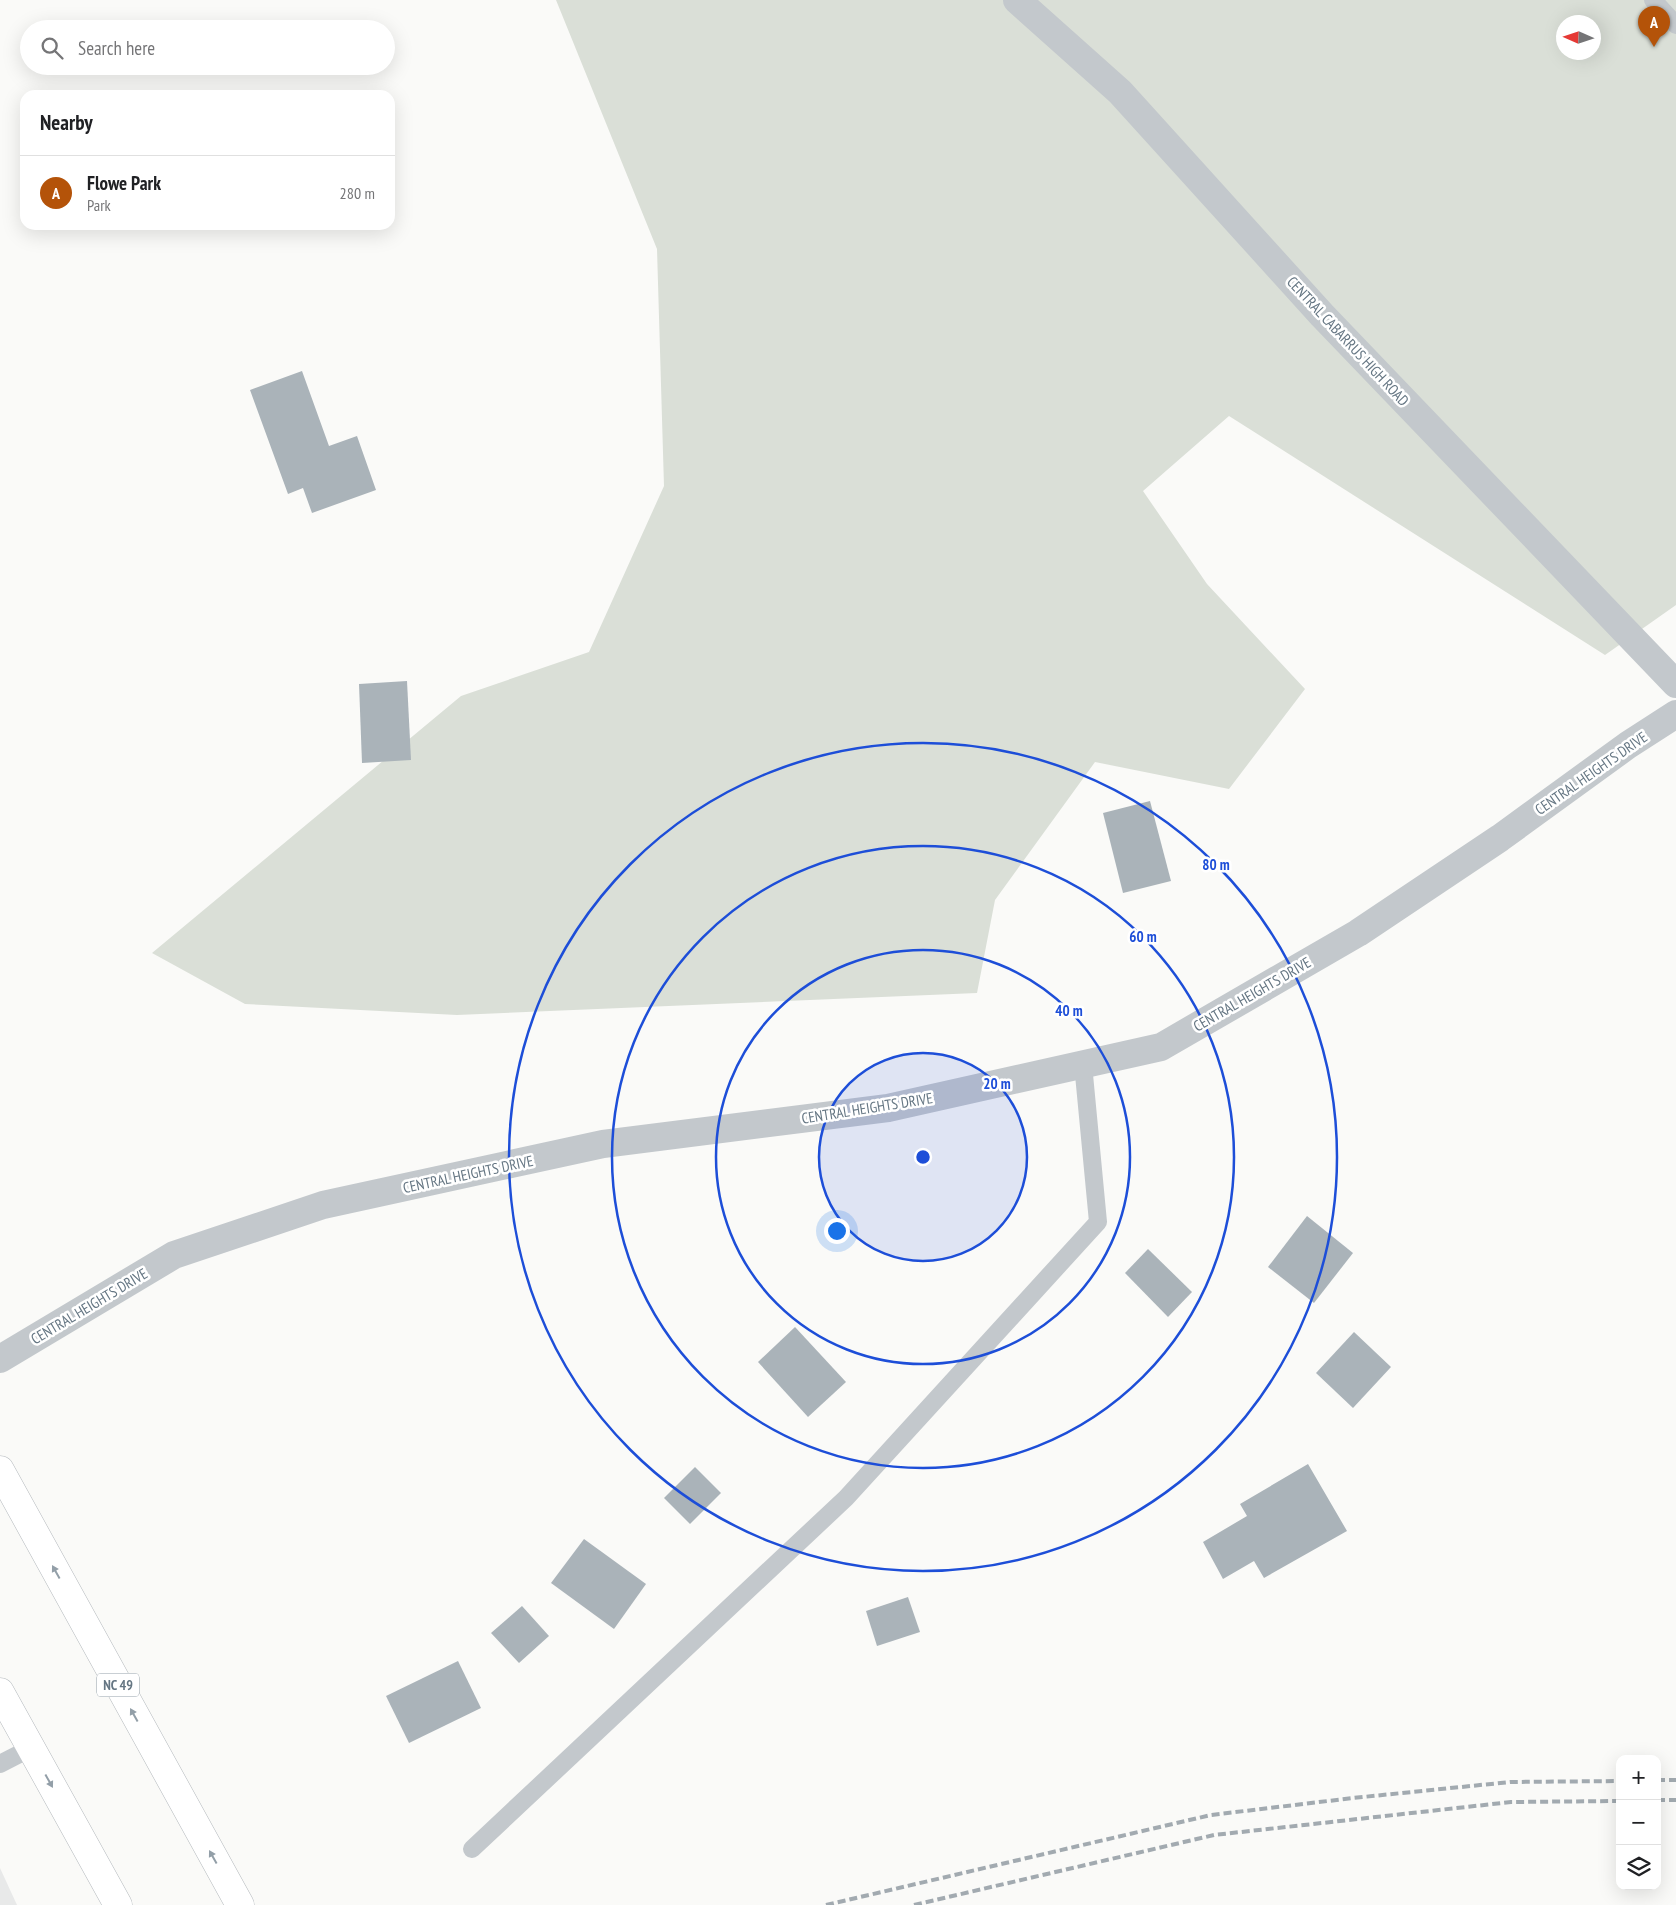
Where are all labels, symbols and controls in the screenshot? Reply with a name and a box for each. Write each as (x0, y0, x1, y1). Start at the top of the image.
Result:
pin: A (1638, 6, 1670, 47)
north arrow (1556, 15, 1601, 60)
search box (20, 20, 395, 75)
icon: search (38, 34, 66, 62)
text: Search here (78, 36, 155, 60)
text: Nearby (40, 109, 93, 136)
text: Flowe Park (87, 171, 161, 195)
text: A (52, 183, 60, 203)
text: 280 m (340, 183, 375, 203)
text: Park (87, 195, 111, 215)
street label: CENTRAL CABARRUS HIGH ROAD (1283, 272, 1413, 410)
street label: CENTRAL HEIGHTS DRIVE (1531, 727, 1651, 819)
text: 80 m (1202, 855, 1230, 874)
text: 60 m (1129, 927, 1157, 946)
street label: CENTRAL HEIGHTS DRIVE (1190, 953, 1314, 1035)
text: 40 m (1055, 1001, 1083, 1020)
text: 20 m (983, 1074, 1011, 1093)
street label: CENTRAL HEIGHTS DRIVE (800, 1088, 934, 1128)
centre of rings (914, 1148, 932, 1166)
street label: CENTRAL HEIGHTS DRIVE (401, 1151, 535, 1197)
your location (824, 1218, 850, 1244)
street label: CENTRAL HEIGHTS DRIVE (27, 1264, 151, 1348)
one-way arrow (52, 1565, 60, 1579)
road number: NC 49 (97, 1674, 139, 1696)
one-way arrow (130, 1707, 138, 1722)
map controls (1616, 1755, 1661, 1890)
button: + (1616, 1755, 1661, 1800)
one-way arrow (45, 1773, 53, 1788)
button: − (1616, 1800, 1661, 1845)
button: layers (1616, 1845, 1661, 1890)
one-way arrow (209, 1849, 217, 1864)

